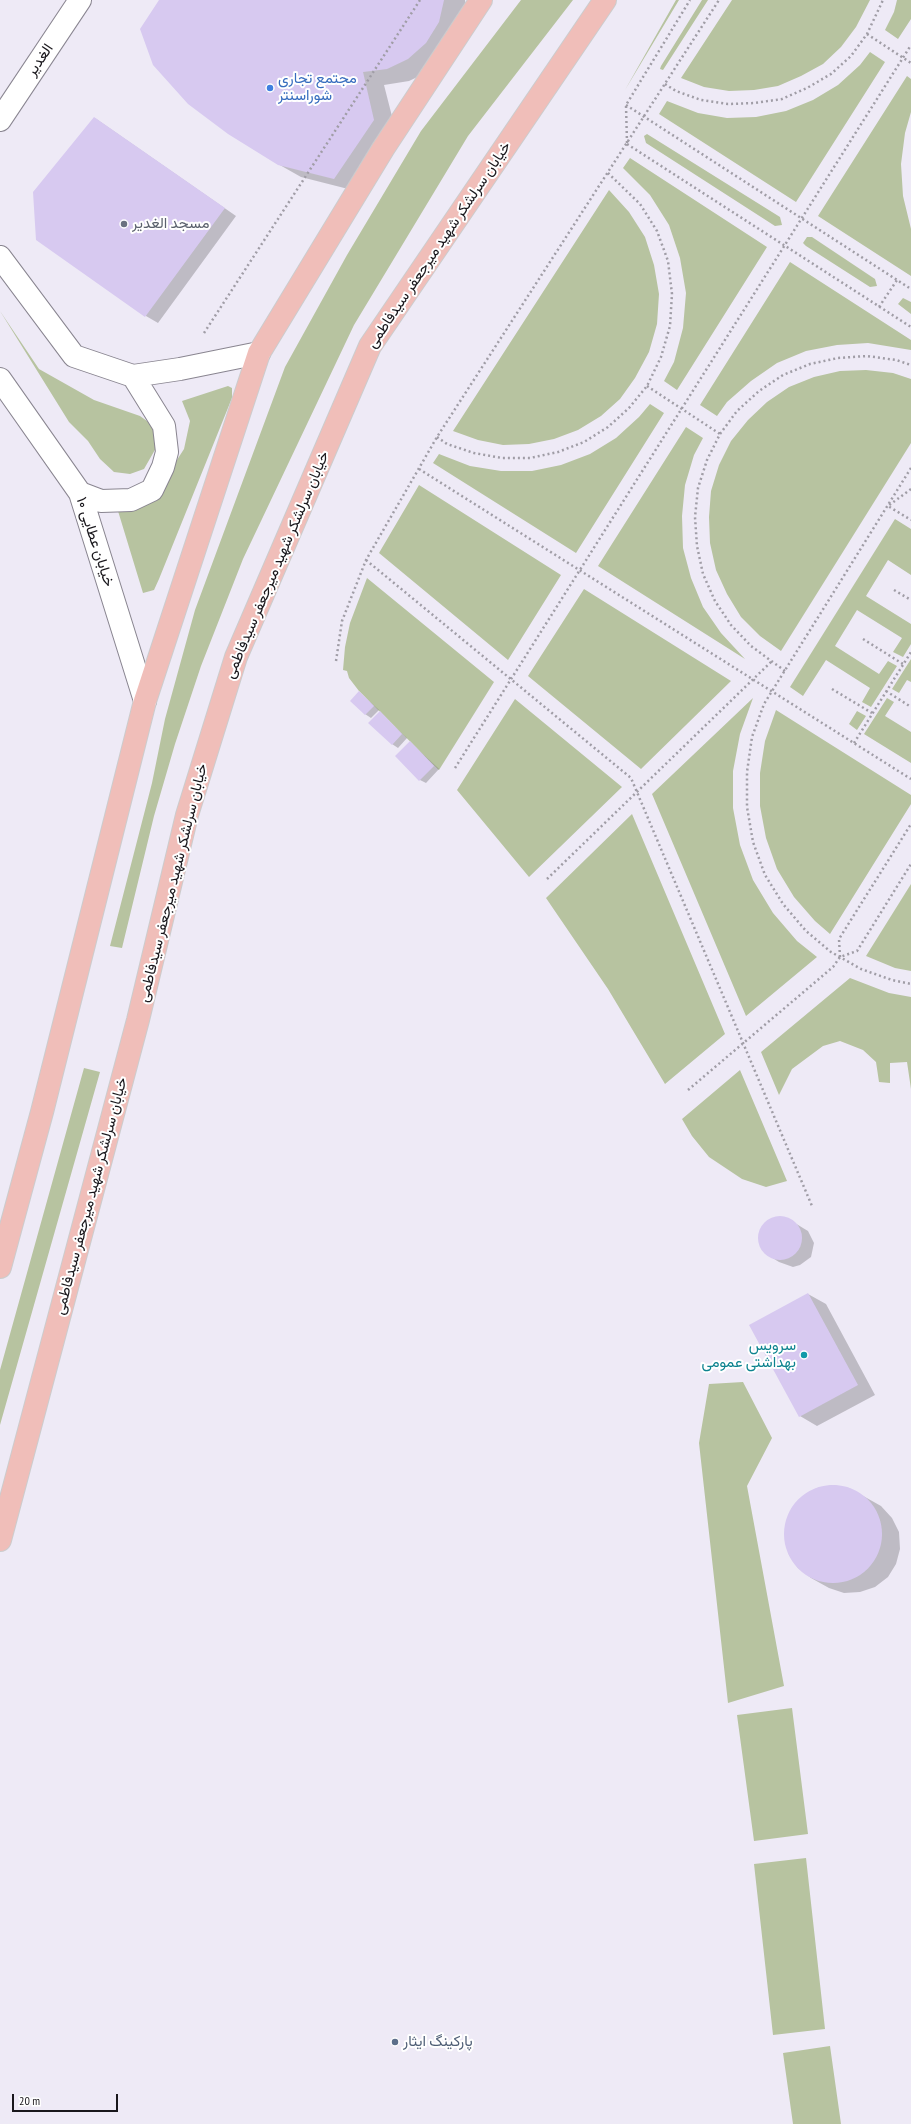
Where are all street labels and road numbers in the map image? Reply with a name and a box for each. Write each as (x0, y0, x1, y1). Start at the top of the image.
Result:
street label: الغدیر (23, 40, 57, 80)
street label: خیابان سرلشکر شهید میرجعفر سیدفاطمی (363, 138, 515, 352)
street label: خیابان سرلشکر شهید میرجعفر سیدفاطمی (221, 449, 333, 681)
street label: خیابان عطایی ۱۰ (72, 495, 118, 589)
street label: خیابان سرلشکر شهید میرجعفر سیدفاطمی (135, 762, 211, 1004)
street label: خیابان سرلشکر شهید میرجعفر سیدفاطمی (51, 1075, 131, 1317)

